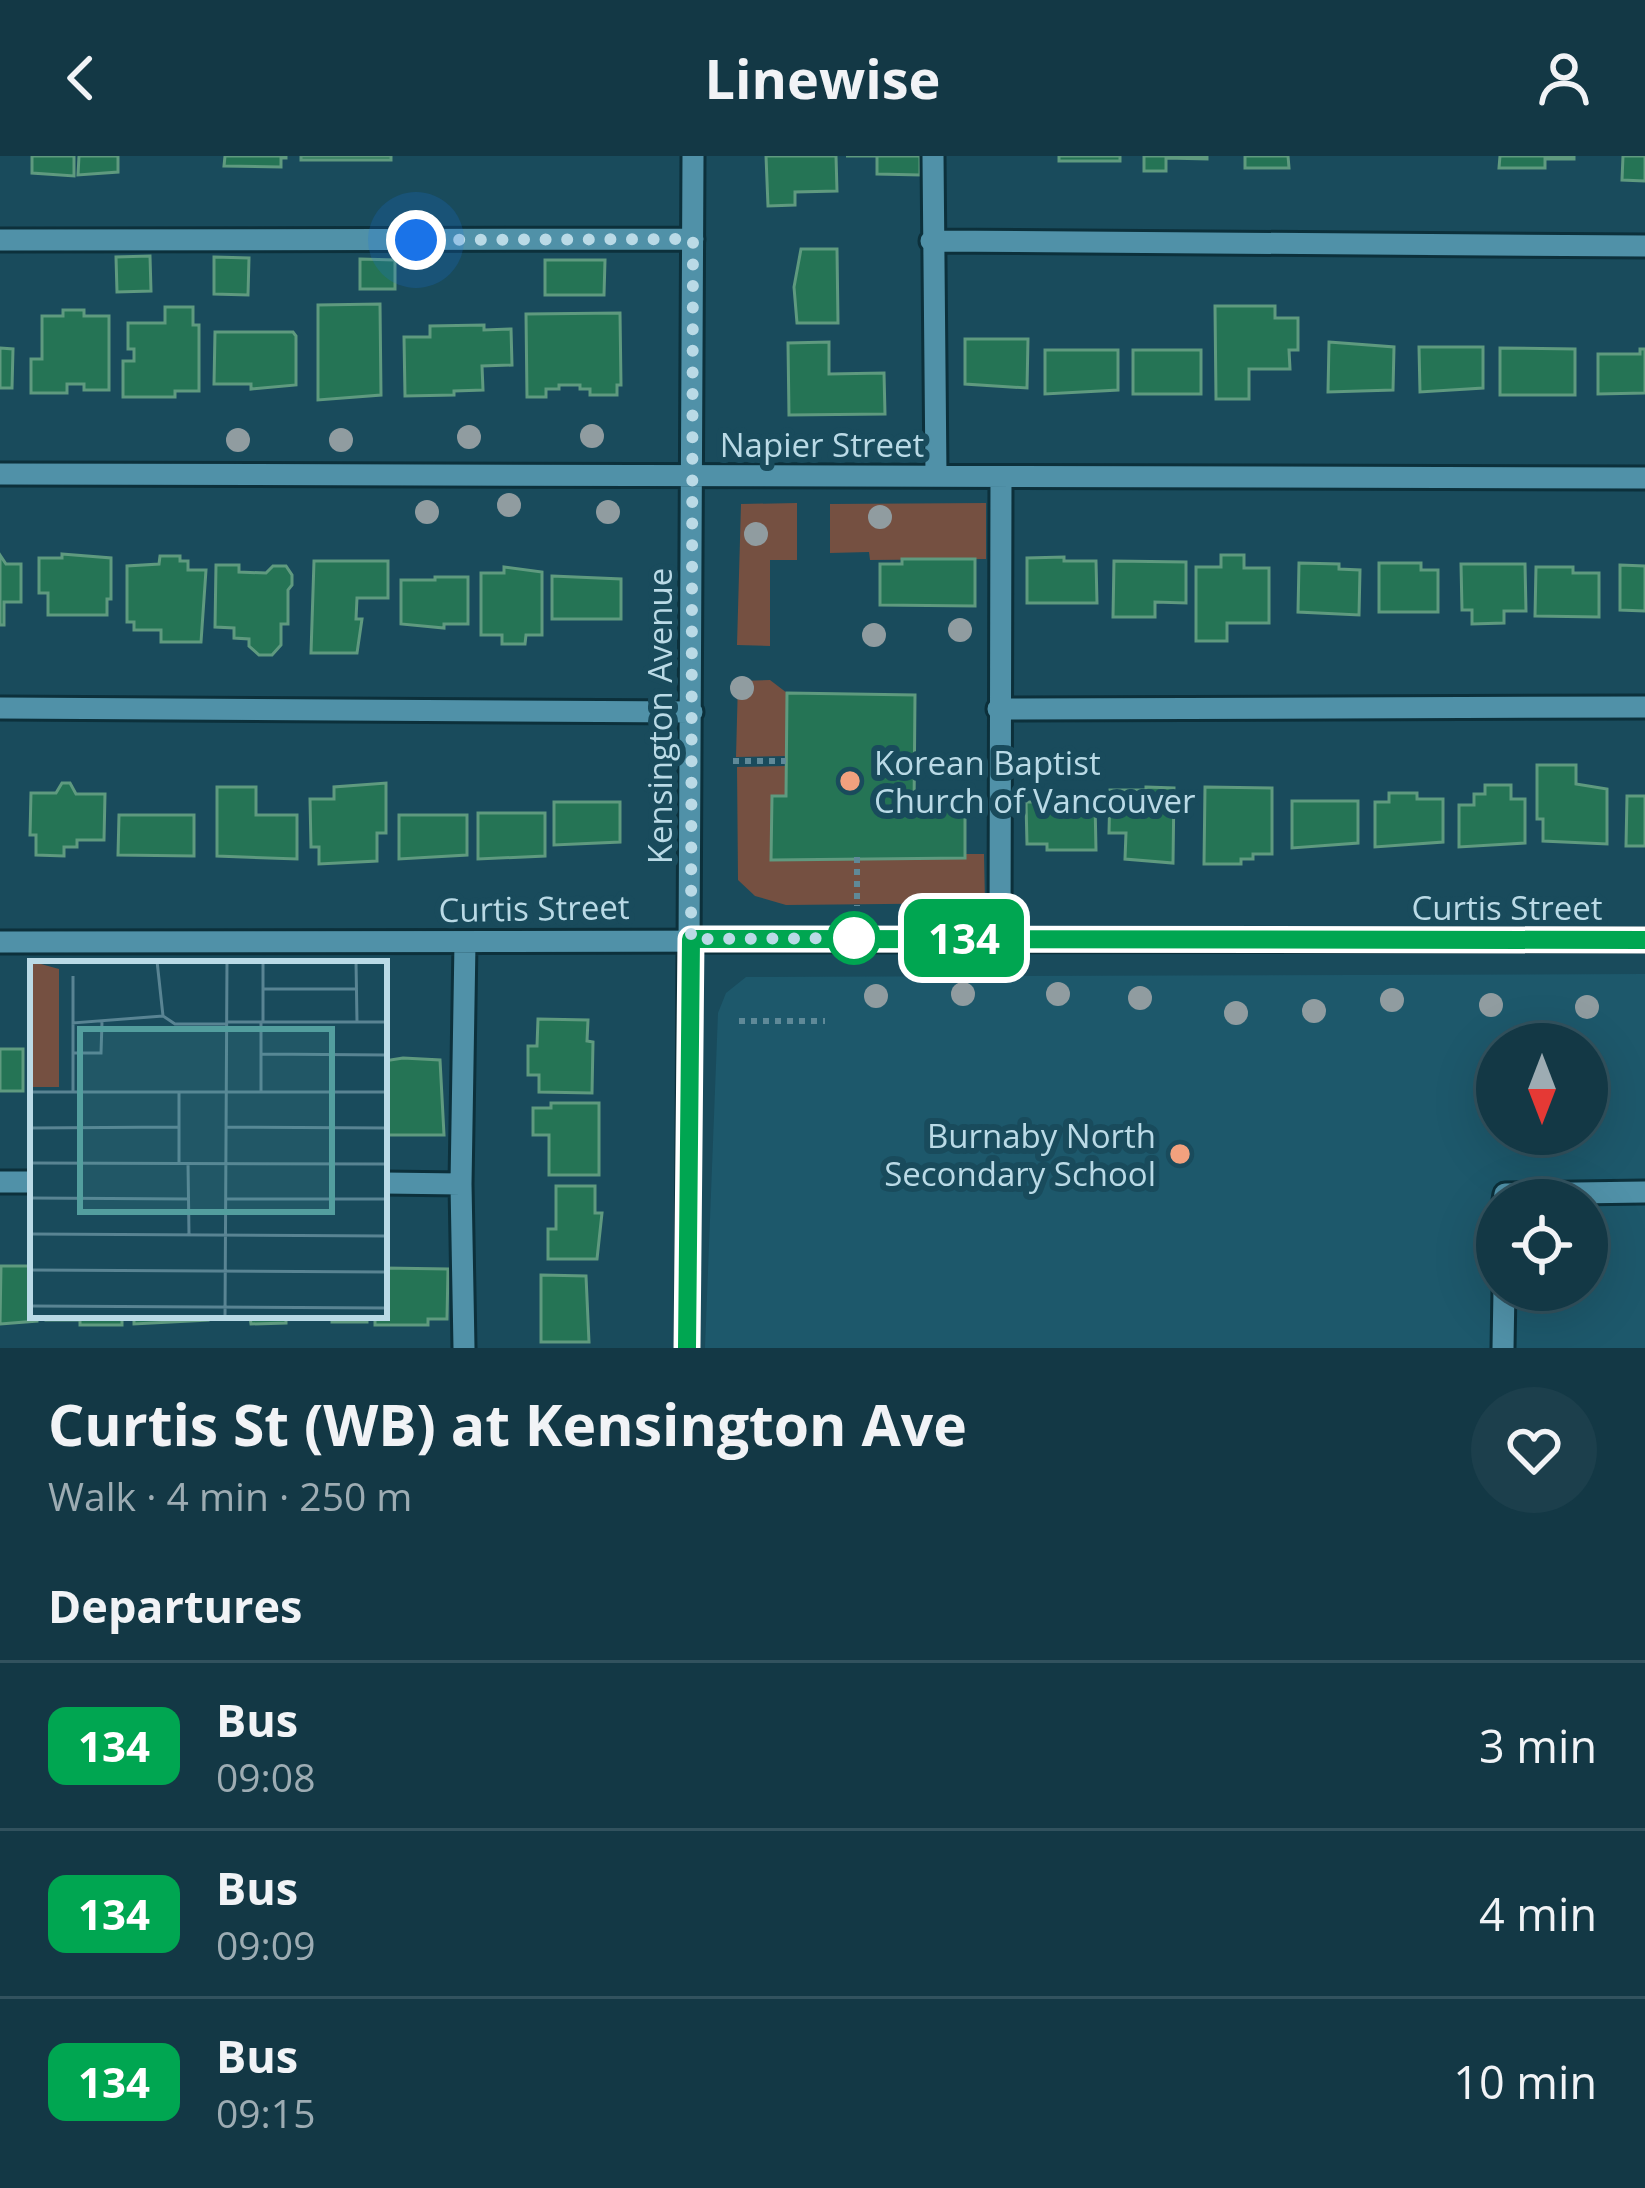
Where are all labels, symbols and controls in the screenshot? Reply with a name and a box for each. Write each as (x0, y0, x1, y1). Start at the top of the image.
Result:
text: Linewise (705, 41, 940, 115)
icon: back (48, 45, 114, 111)
icon: person (1531, 45, 1597, 111)
your location (386, 210, 446, 270)
street label: Napier Street (720, 422, 924, 467)
street label: Kensington Avenue (637, 568, 682, 864)
place label: Korean Baptist Church of Vancouver (874, 740, 1196, 823)
marker: Korean Baptist Church of Vancouver (837, 768, 863, 794)
street label: Curtis Street (438, 884, 630, 932)
street label: Curtis Street (1411, 885, 1603, 930)
line badge: 134 (895, 899, 1033, 977)
text: 134 (928, 909, 1000, 966)
unlabelled marker (829, 913, 879, 963)
inset map (30, 961, 387, 1318)
north arrow (1476, 1023, 1608, 1155)
map controls (1476, 1023, 1608, 1311)
place label: Burnaby North Secondary School (884, 1113, 1156, 1196)
marker: Burnaby North Secondary School (1167, 1141, 1193, 1167)
button: locate (1476, 1179, 1608, 1311)
text: Curtis St (WB) at Kensington Ave (48, 1385, 967, 1463)
button: heart (1471, 1387, 1597, 1513)
text: Walk · 4 min · 250 m (48, 1469, 412, 1522)
text: Departures (48, 1575, 303, 1636)
text: Bus (216, 1689, 298, 1750)
text: 3 min (1479, 1715, 1597, 1776)
text: 134 (78, 1717, 150, 1774)
text: 09:08 (216, 1750, 315, 1803)
text: Bus (216, 1857, 298, 1918)
text: 4 min (1479, 1883, 1597, 1944)
text: 134 (78, 1885, 150, 1942)
text: 09:09 (216, 1918, 315, 1971)
text: Bus (216, 2025, 298, 2086)
text: 10 min (1453, 2051, 1597, 2112)
text: 134 (78, 2053, 150, 2110)
text: 09:15 (216, 2086, 315, 2139)

